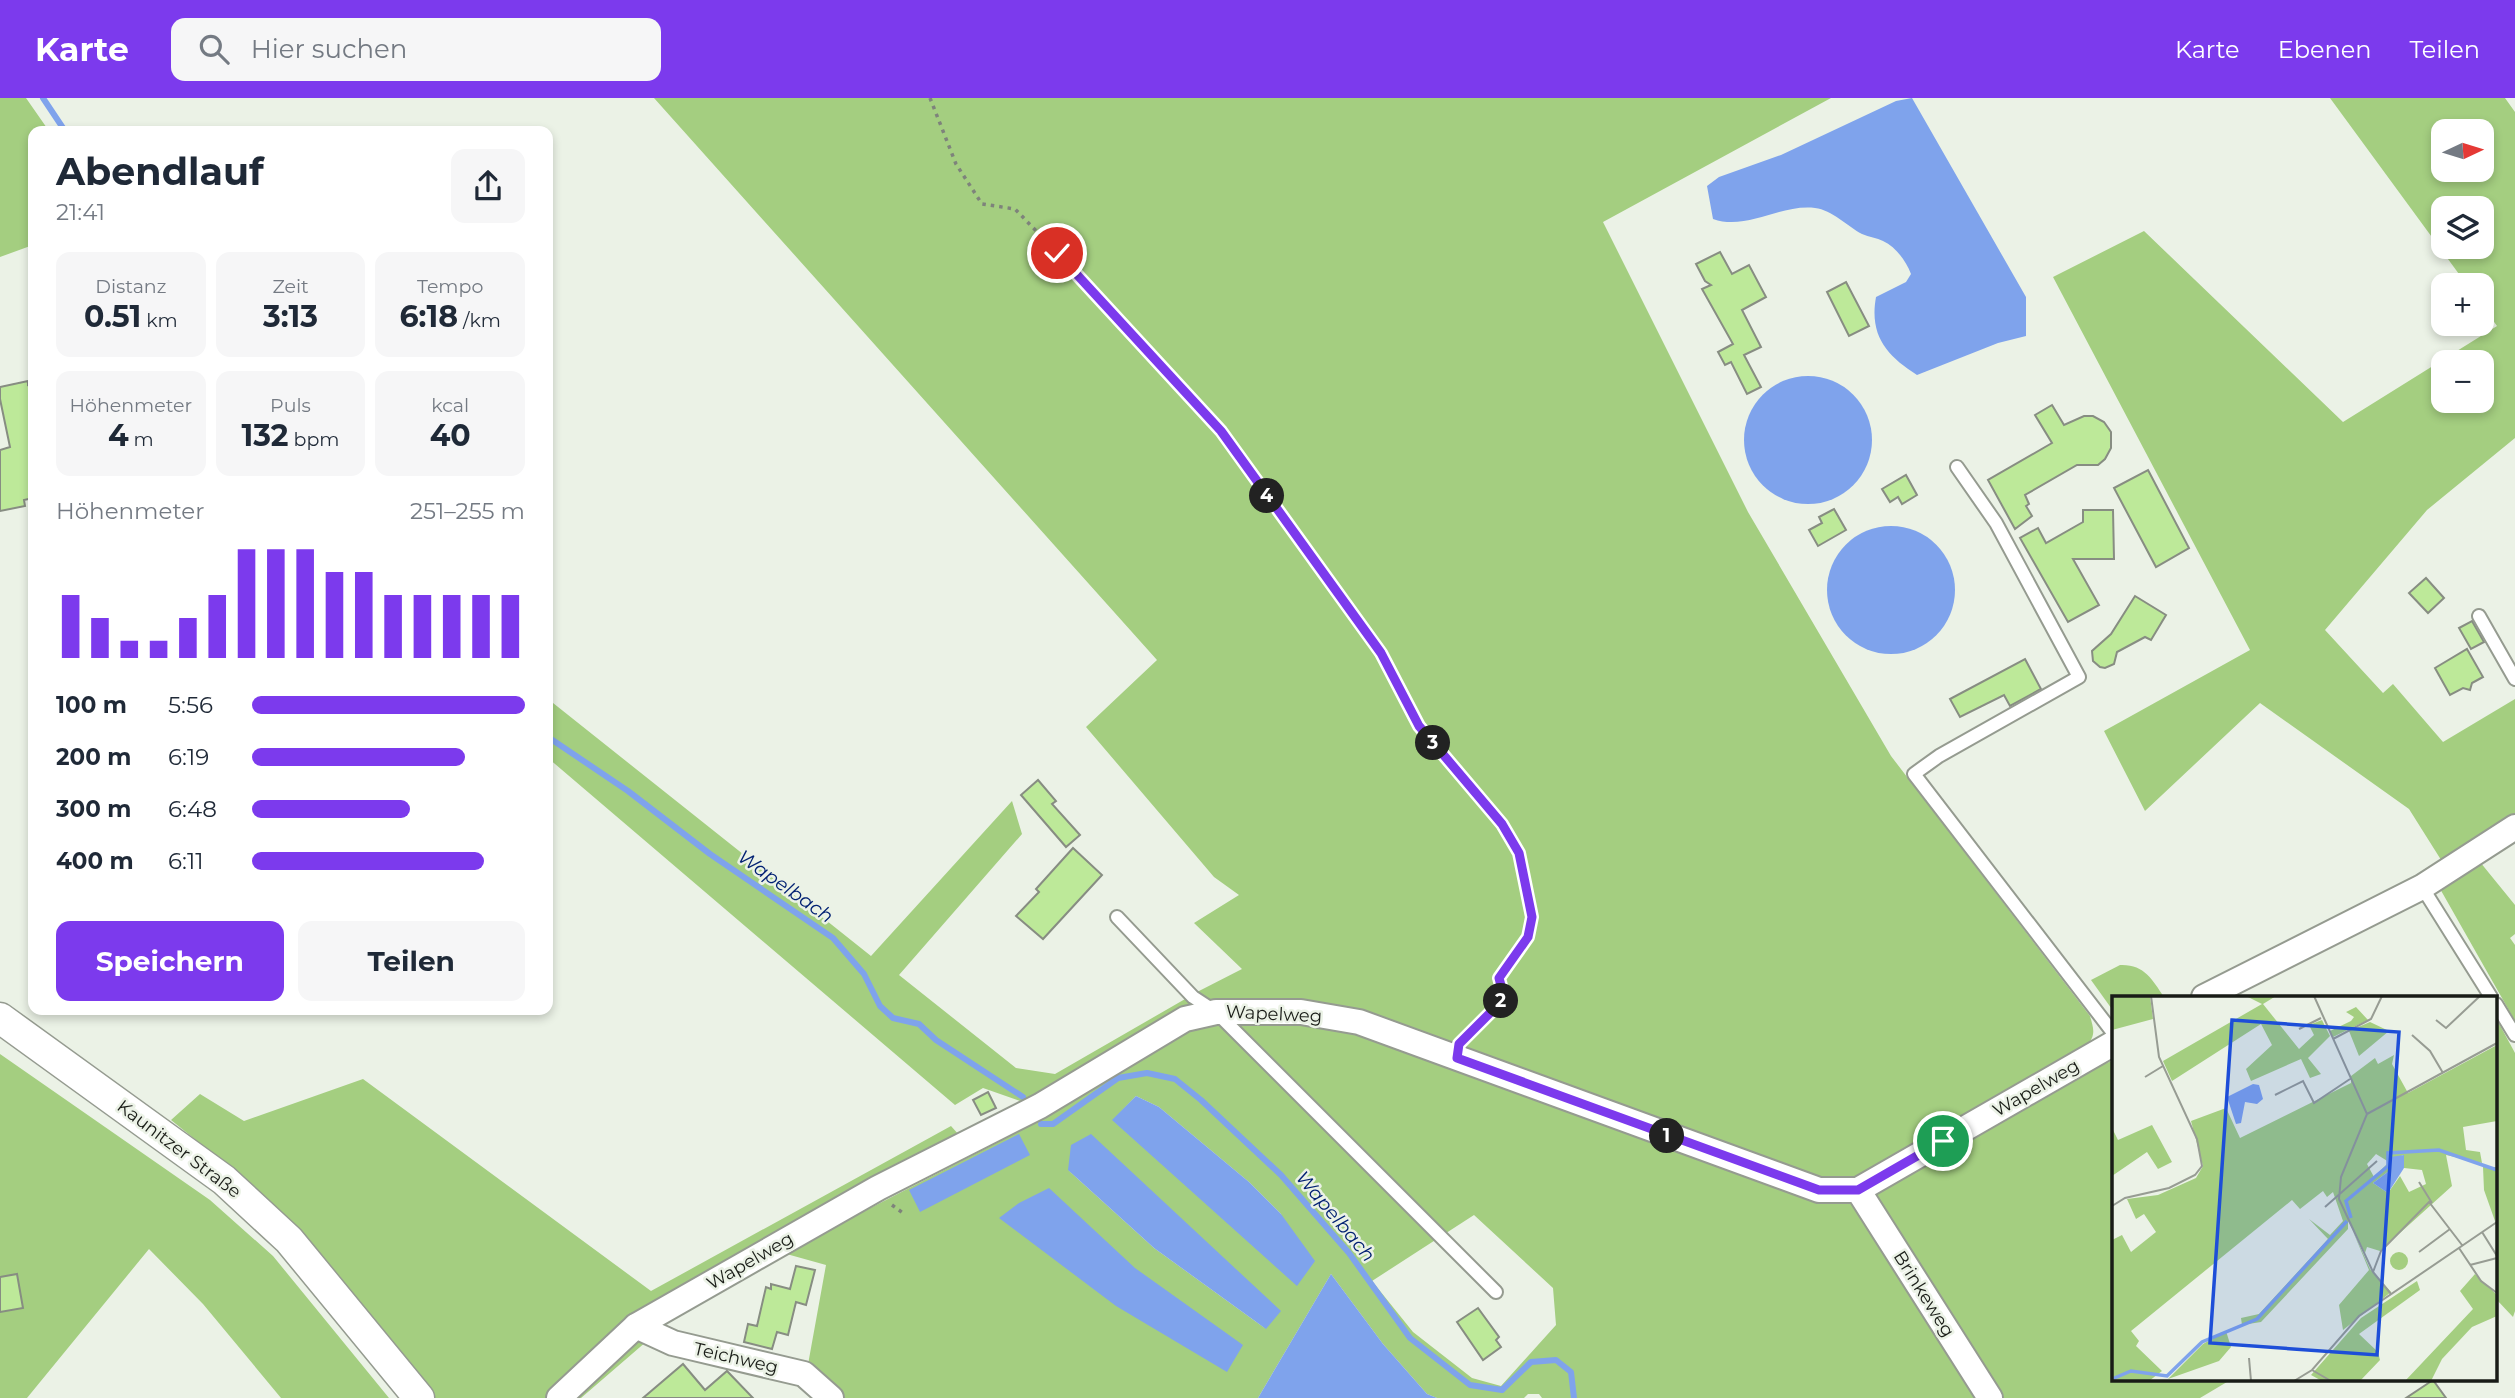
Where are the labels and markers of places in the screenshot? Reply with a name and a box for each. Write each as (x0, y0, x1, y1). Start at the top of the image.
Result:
pin (1027, 223, 1087, 283)
pin: 4 (1250, 478, 1284, 514)
pin: 3 (1416, 726, 1450, 760)
pin: 2 (1484, 984, 1518, 1018)
pin (1913, 1111, 1973, 1171)
pin: 1 (1650, 1118, 1684, 1154)

